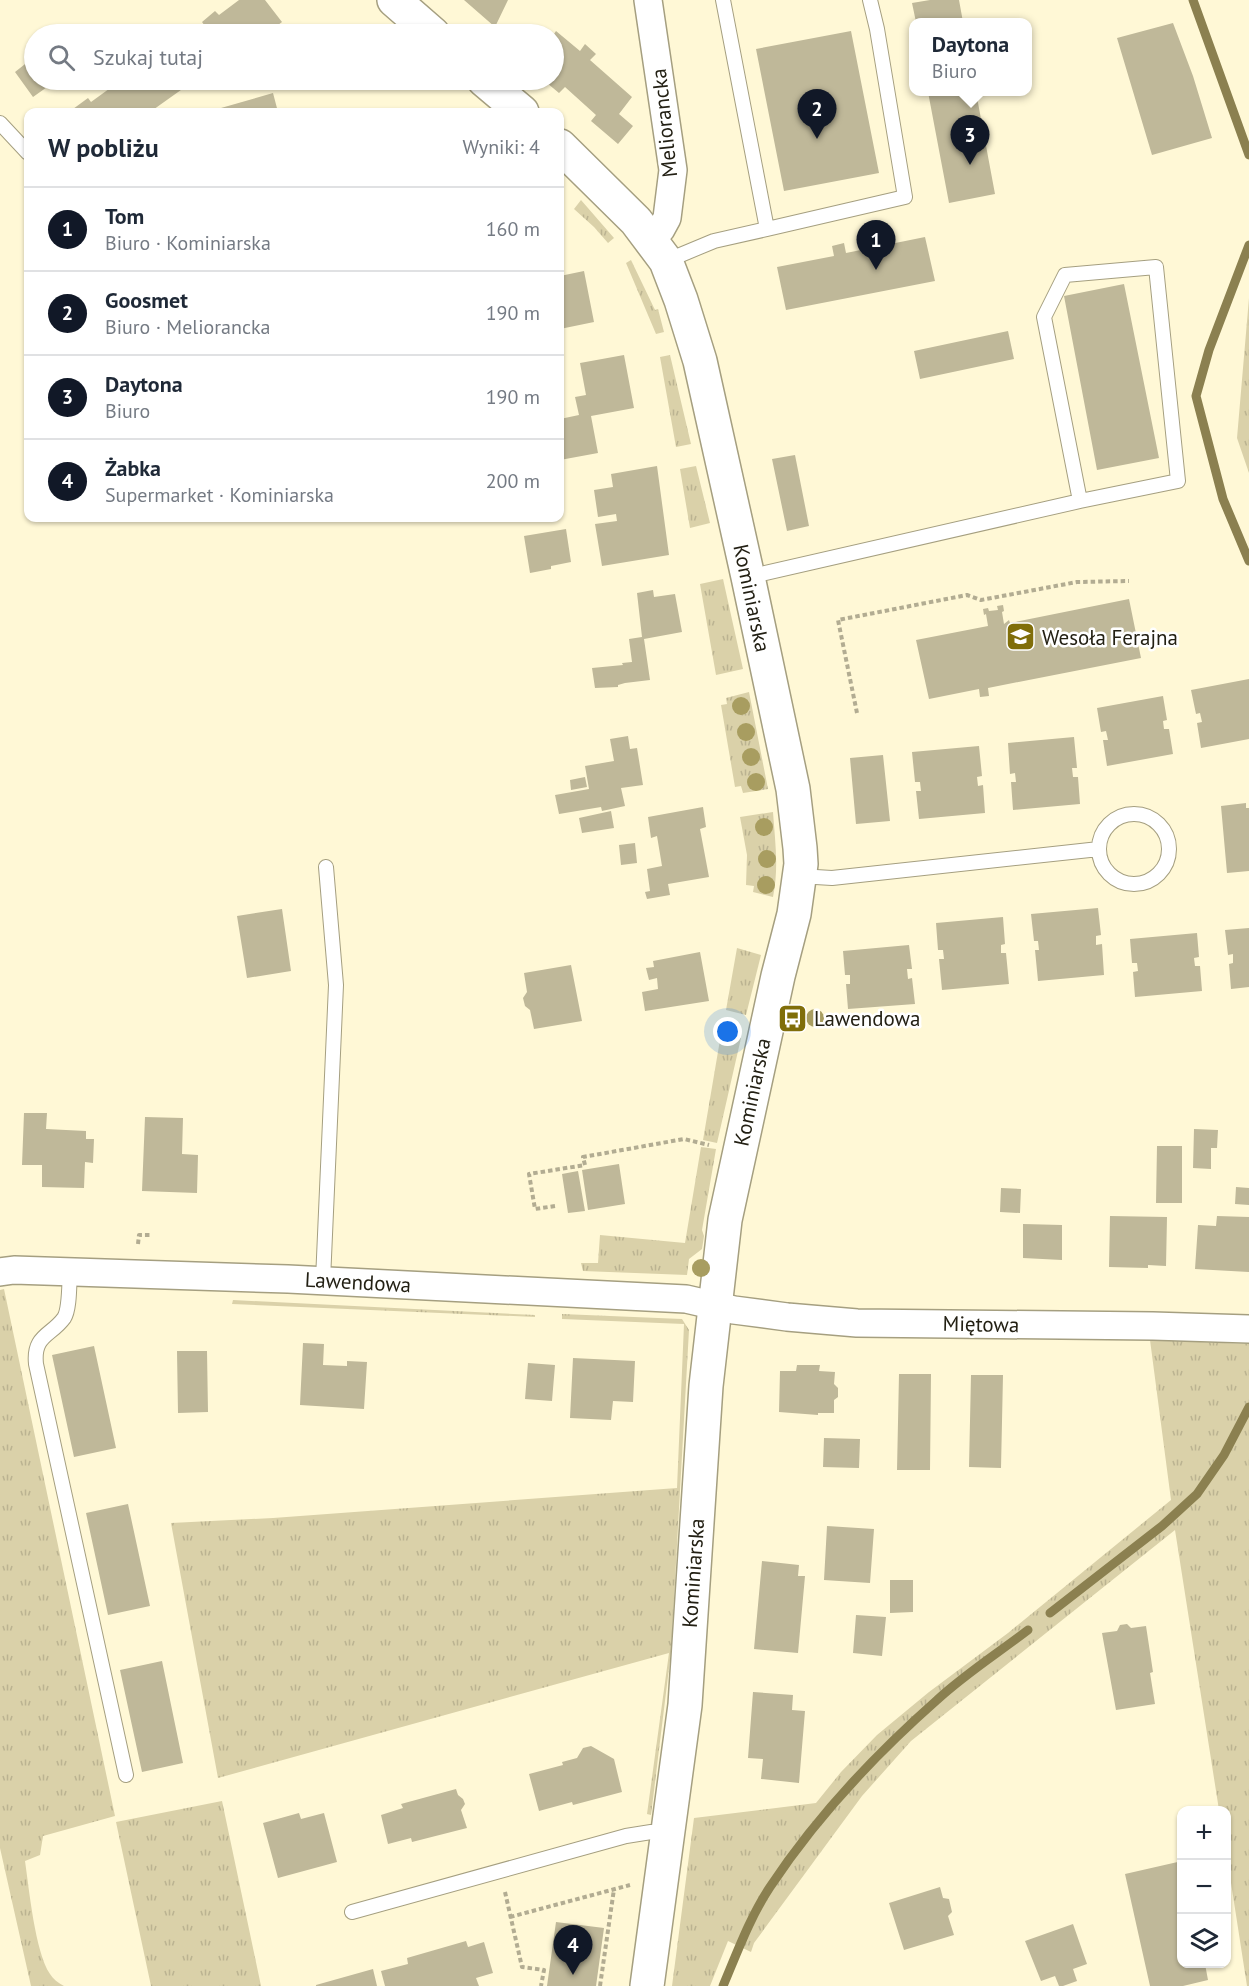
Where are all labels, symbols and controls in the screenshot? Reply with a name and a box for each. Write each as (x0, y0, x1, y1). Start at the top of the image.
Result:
popup (909, 18, 1032, 96)
search box (24, 24, 564, 90)
text: Daytona (932, 30, 1009, 58)
icon: search (45, 41, 78, 74)
text: Szukaj tutaj (93, 43, 203, 71)
text: Biuro (932, 58, 977, 84)
street label: Meliorancka (645, 67, 683, 179)
pin: 2 (798, 90, 836, 139)
pin: 3 (950, 116, 990, 165)
text: W pobliżu (48, 131, 159, 164)
text: Wyniki: 4 (463, 134, 540, 160)
text: Tom (105, 202, 144, 230)
text: 1 (62, 216, 73, 242)
text: 160 m (486, 216, 540, 242)
pin: 1 (856, 220, 896, 270)
text: Biuro · Kominiarska (105, 230, 271, 256)
text: Goosmet (105, 286, 188, 314)
text: 2 (62, 300, 73, 326)
text: 190 m (486, 300, 540, 326)
text: Biuro · Meliorancka (105, 314, 270, 340)
text: Daytona (105, 370, 183, 398)
text: 3 (62, 384, 73, 410)
text: 190 m (486, 384, 540, 410)
text: Biuro (105, 398, 150, 424)
text: Żabka (105, 454, 161, 482)
text: 4 (62, 468, 73, 494)
text: 200 m (486, 468, 540, 494)
text: Supermarket · Kominiarska (105, 482, 334, 508)
street label: Kominiarska (727, 542, 777, 654)
school or university icon: Wesoła Ferajna (1005, 621, 1037, 653)
place label: Wesoła Ferajna (1042, 624, 1178, 651)
bus stop icon: Lawendowa (777, 1002, 809, 1034)
place label: Lawendowa (814, 1005, 920, 1032)
your location (713, 1017, 742, 1046)
street label: Kominiarska (727, 1036, 777, 1148)
street label: Lawendowa (304, 1266, 412, 1298)
street label: Miętowa (942, 1310, 1020, 1338)
street label: Kominiarska (676, 1517, 710, 1629)
map controls (1177, 1806, 1231, 1968)
button: + (1177, 1806, 1231, 1860)
button: − (1177, 1860, 1231, 1914)
button: layers (1177, 1914, 1231, 1968)
pin: 4 (554, 1926, 592, 1975)

